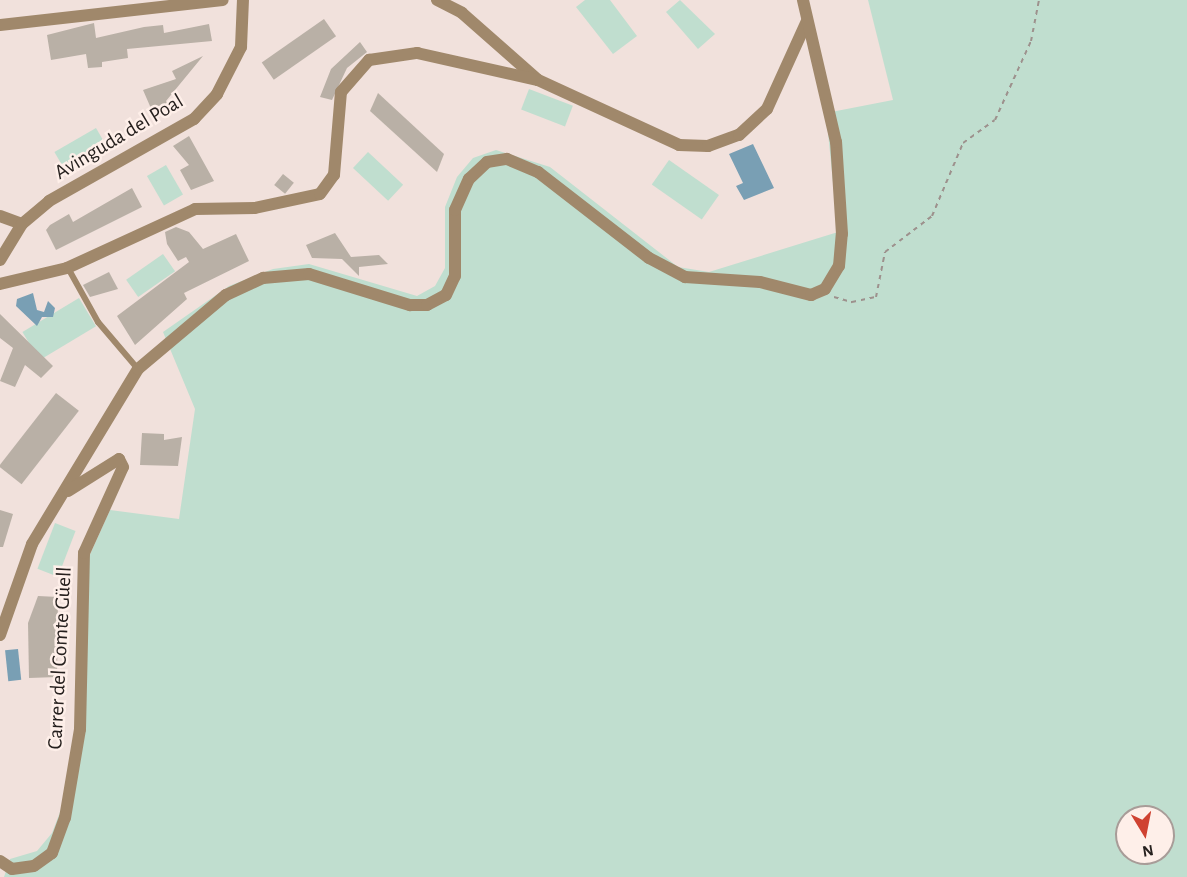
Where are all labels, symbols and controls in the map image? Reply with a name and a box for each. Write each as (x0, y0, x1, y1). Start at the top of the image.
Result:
street label: Avinguda del Poal (50, 89, 188, 185)
street label: Carrer del Comte Güell (43, 566, 77, 750)
north arrow (1115, 805, 1175, 865)
text: N (1141, 842, 1155, 860)

